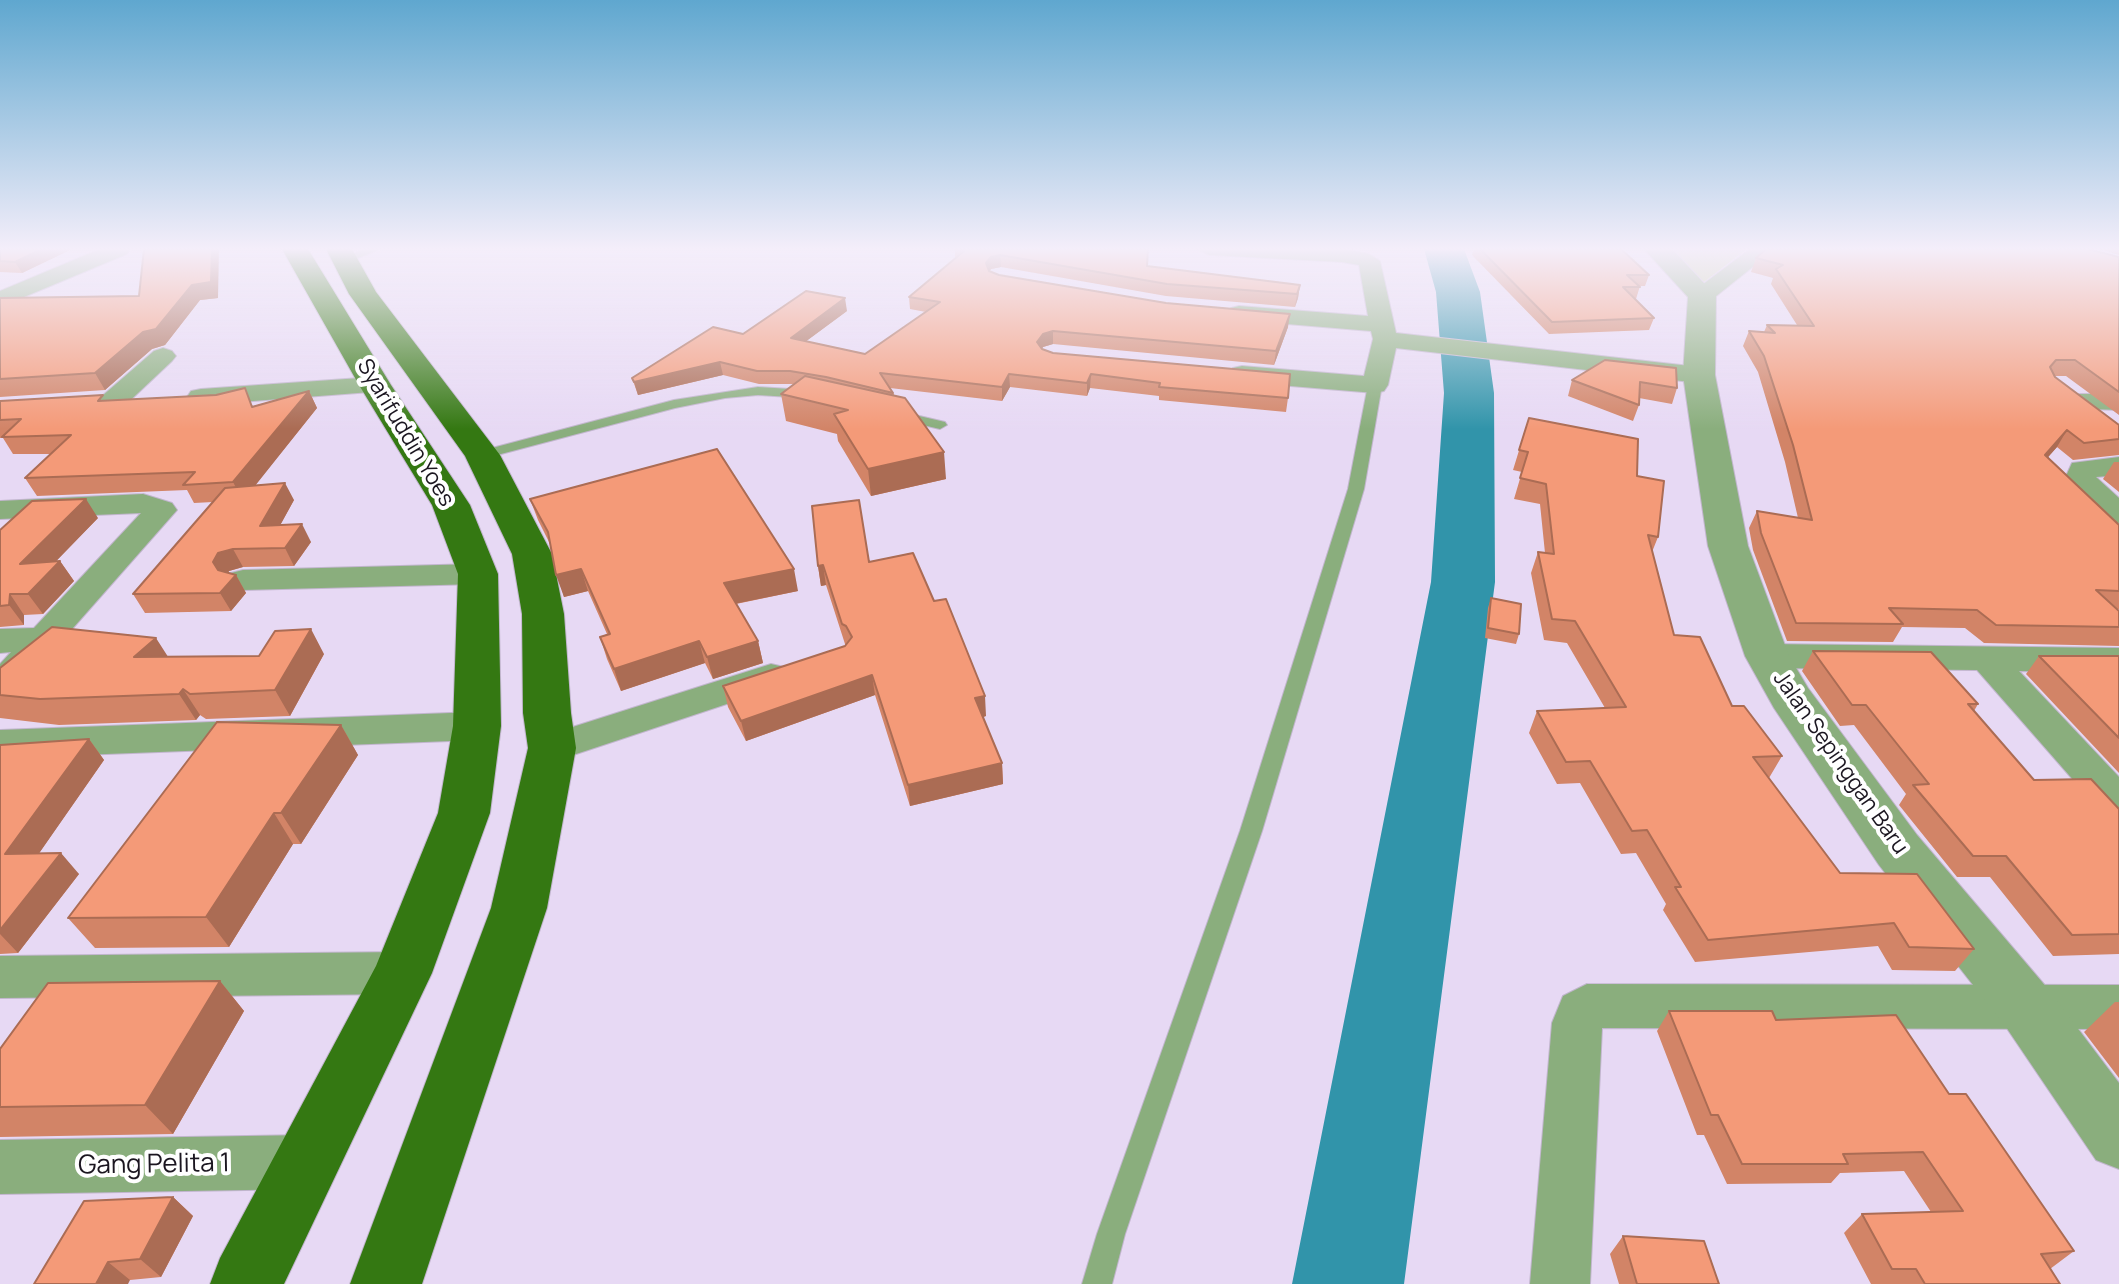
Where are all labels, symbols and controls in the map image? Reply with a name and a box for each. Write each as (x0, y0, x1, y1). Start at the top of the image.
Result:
street label: Syarifuddin Yoes (351, 355, 459, 511)
street label: Jalan Sepinggan Baru (1767, 667, 1913, 859)
street label: Gang Pelita 1 (78, 1148, 230, 1182)

